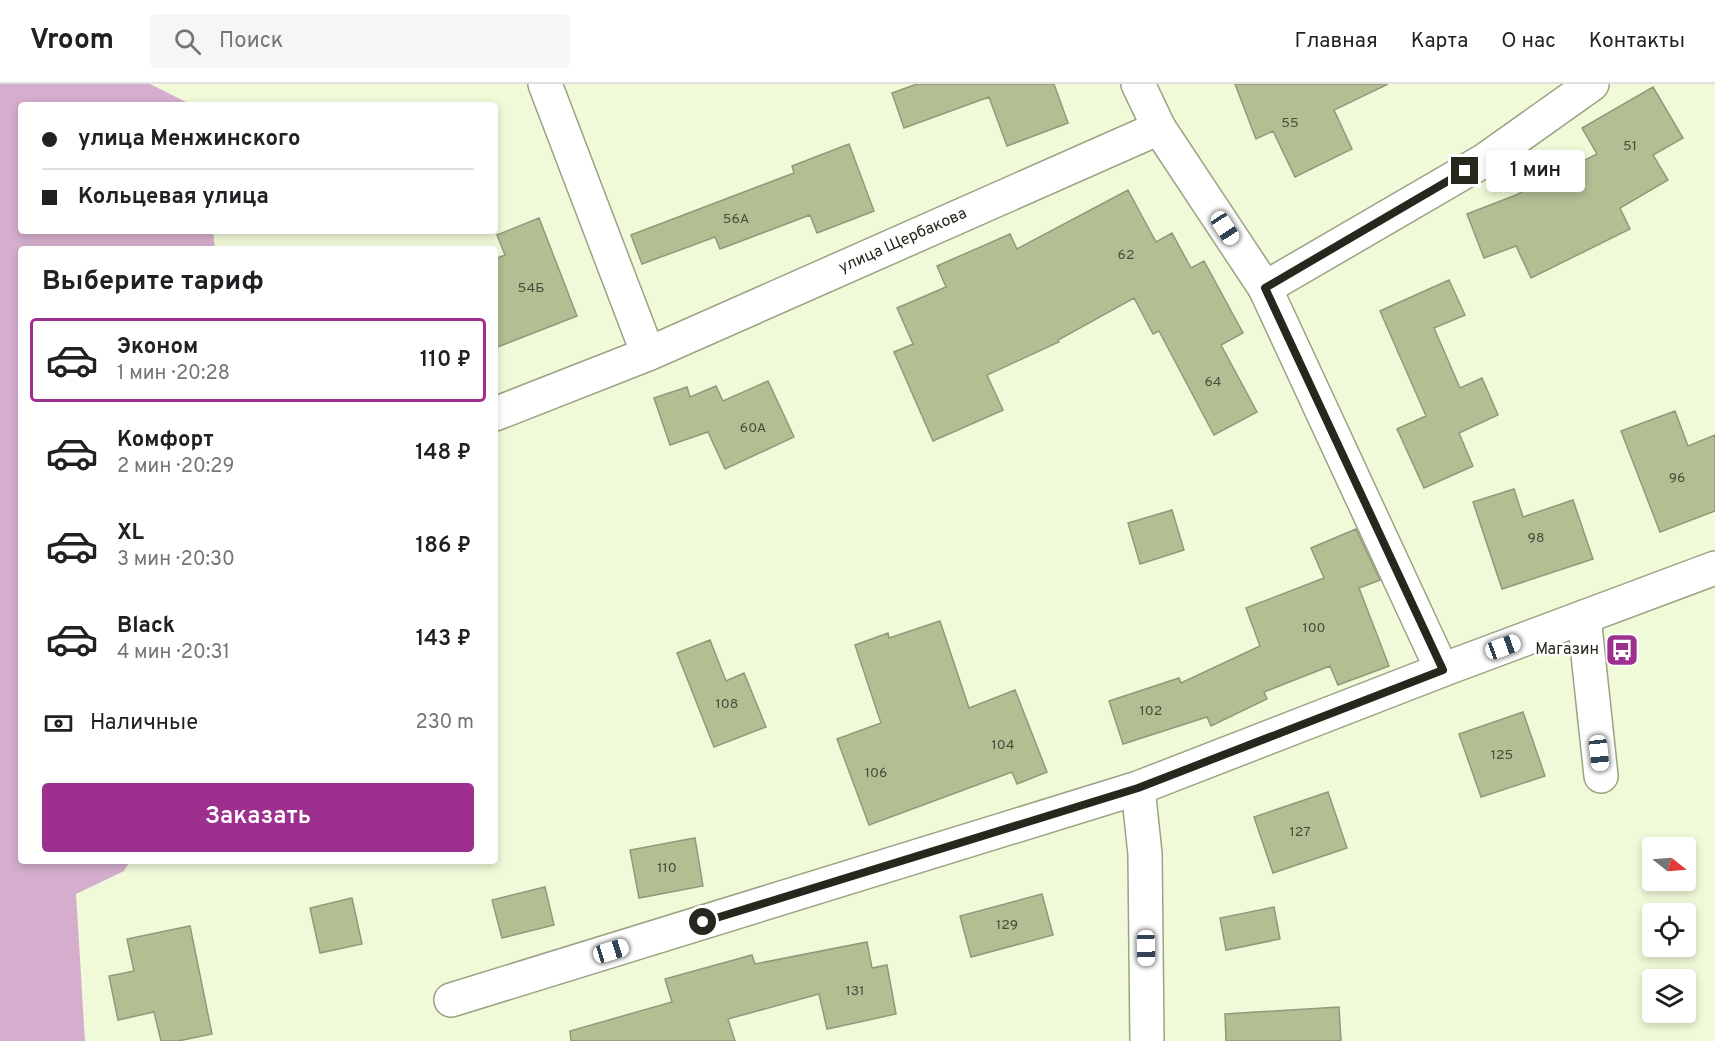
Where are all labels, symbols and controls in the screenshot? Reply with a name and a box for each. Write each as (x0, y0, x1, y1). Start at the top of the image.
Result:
search box (150, 14, 570, 68)
text: Vroom (30, 23, 114, 59)
icon: search (171, 25, 204, 58)
text: Поиск (219, 28, 283, 55)
text: Главная (1294, 28, 1378, 55)
text: Карта (1411, 28, 1468, 55)
text: О нас (1501, 28, 1556, 55)
text: Контакты (1589, 28, 1685, 55)
house number: 55 (1281, 115, 1299, 132)
text: улица Менжинского (78, 126, 301, 153)
house number: 51 (1623, 138, 1637, 155)
callout: 1 мин (1486, 150, 1585, 192)
route end (1451, 157, 1478, 184)
text: 1 мин (1510, 158, 1561, 184)
text: Кольцевая улица (78, 184, 269, 211)
street label: улица Щербакова (836, 204, 970, 278)
car (1208, 208, 1242, 248)
house number: 56А (723, 211, 749, 228)
house number: 62 (1118, 247, 1134, 264)
text: Выберите тариф (42, 265, 264, 299)
house number: 54Б (518, 280, 544, 297)
icon: car (45, 333, 99, 387)
text: Эконом (117, 334, 198, 361)
text: 110 ₽ (420, 347, 471, 374)
text: 1 мин · 20:28 (117, 361, 230, 387)
house number: 64 (1204, 374, 1222, 391)
house number: 60А (740, 420, 766, 437)
icon: car (45, 426, 99, 480)
text: Комфорт (117, 427, 214, 454)
text: 148 ₽ (415, 440, 471, 467)
text: 2 мин · 20:29 (117, 454, 234, 480)
house number: 96 (1669, 470, 1685, 487)
icon: car (45, 519, 99, 573)
text: XL (117, 520, 144, 547)
house number: 98 (1528, 530, 1544, 547)
text: 186 ₽ (416, 533, 471, 560)
text: 3 мин · 20:30 (117, 547, 235, 573)
icon: car (45, 612, 99, 666)
text: Black (117, 613, 175, 640)
house number: 100 (1302, 620, 1326, 637)
text: 143 ₽ (416, 626, 471, 653)
car (1483, 632, 1523, 662)
bus stop icon: Магазин (1604, 632, 1640, 668)
text: 4 мин · 20:31 (117, 640, 230, 666)
place label: Магазин (1535, 640, 1599, 660)
house number: 108 (716, 696, 738, 713)
house number: 102 (1140, 703, 1162, 720)
icon: cash (42, 707, 75, 740)
text: Наличные (90, 710, 198, 737)
text: 230 m (415, 710, 474, 736)
car (1588, 734, 1610, 772)
house number: 104 (992, 737, 1014, 754)
house number: 125 (1491, 747, 1513, 764)
house number: 106 (865, 765, 887, 782)
button: Заказать (42, 783, 474, 852)
house number: 127 (1290, 824, 1310, 841)
north arrow (1642, 837, 1696, 891)
map controls (1642, 837, 1696, 1023)
house number: 110 (657, 860, 677, 877)
button: locate (1642, 903, 1696, 957)
route start (689, 908, 716, 935)
house number: 129 (996, 917, 1018, 934)
car (1137, 930, 1155, 966)
car (591, 937, 631, 965)
button: layers (1642, 969, 1696, 1023)
house number: 131 (846, 983, 864, 1000)

